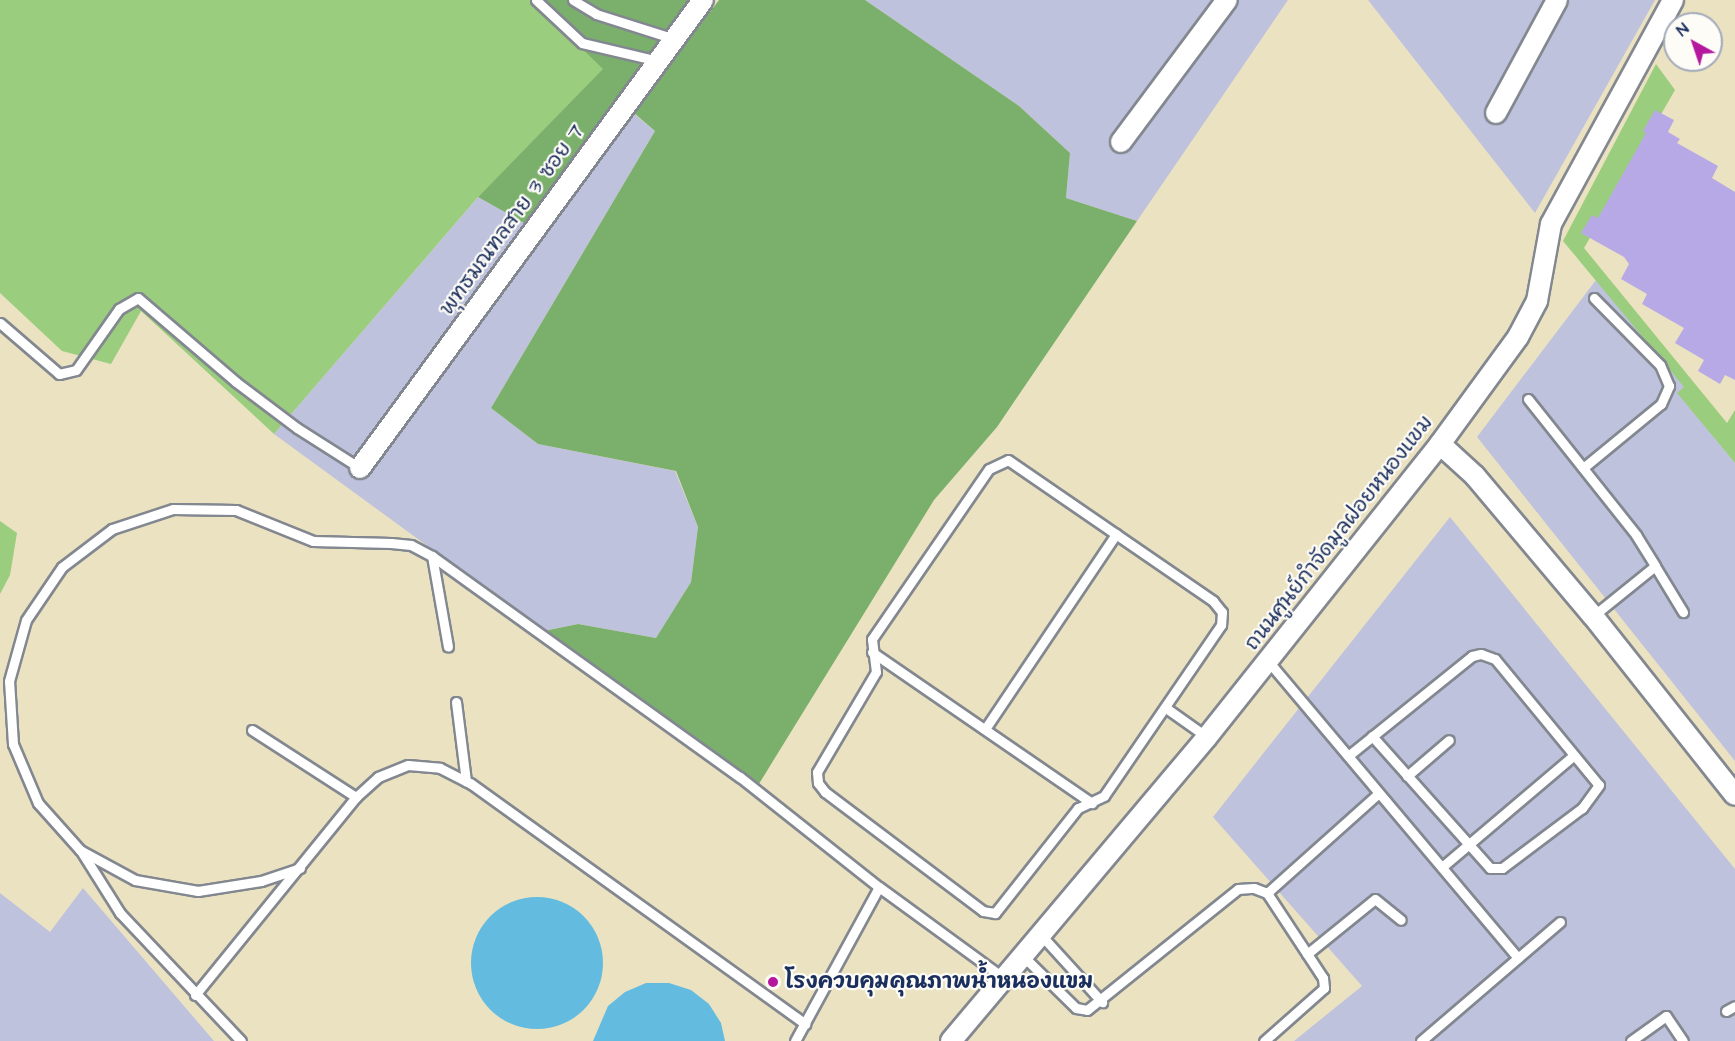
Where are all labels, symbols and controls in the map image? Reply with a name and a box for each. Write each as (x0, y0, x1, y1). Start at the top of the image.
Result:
north arrow (1663, 12, 1723, 72)
text: N (1672, 18, 1694, 41)
street label: พุทธมณฑลสาย 3 ซอย 7 (434, 120, 590, 320)
street label: ถนนศูนย์กำจัดมูลฝอยหนองแขม (1239, 410, 1439, 656)
place label: โรงควบคุมคุณภาพน้ำหนองแขม (785, 969, 1093, 995)
marker: โรงควบคุมคุณภาพน้ำหนองแขม (766, 975, 780, 989)

